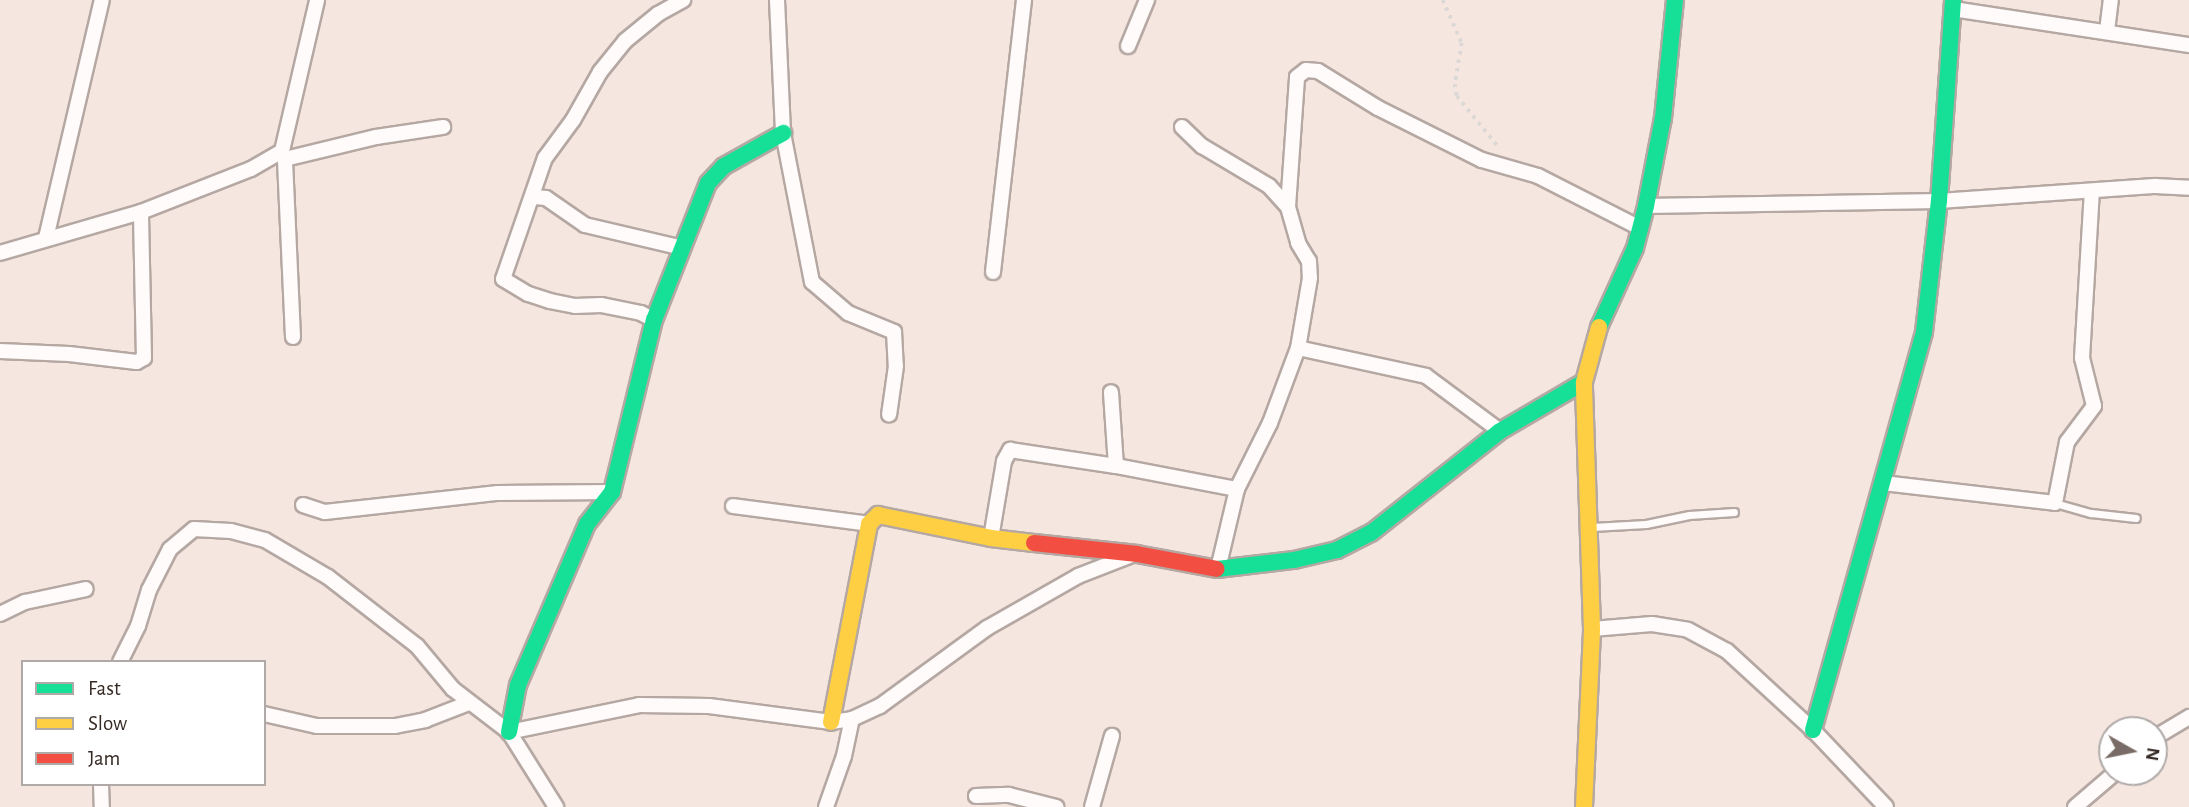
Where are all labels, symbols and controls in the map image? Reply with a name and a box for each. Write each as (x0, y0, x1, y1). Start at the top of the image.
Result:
legend (21, 660, 266, 786)
text: Fast (88, 678, 121, 699)
text: Slow (88, 713, 127, 734)
north arrow (2098, 716, 2168, 786)
text: N (2142, 746, 2163, 762)
text: Jam (88, 748, 120, 769)

